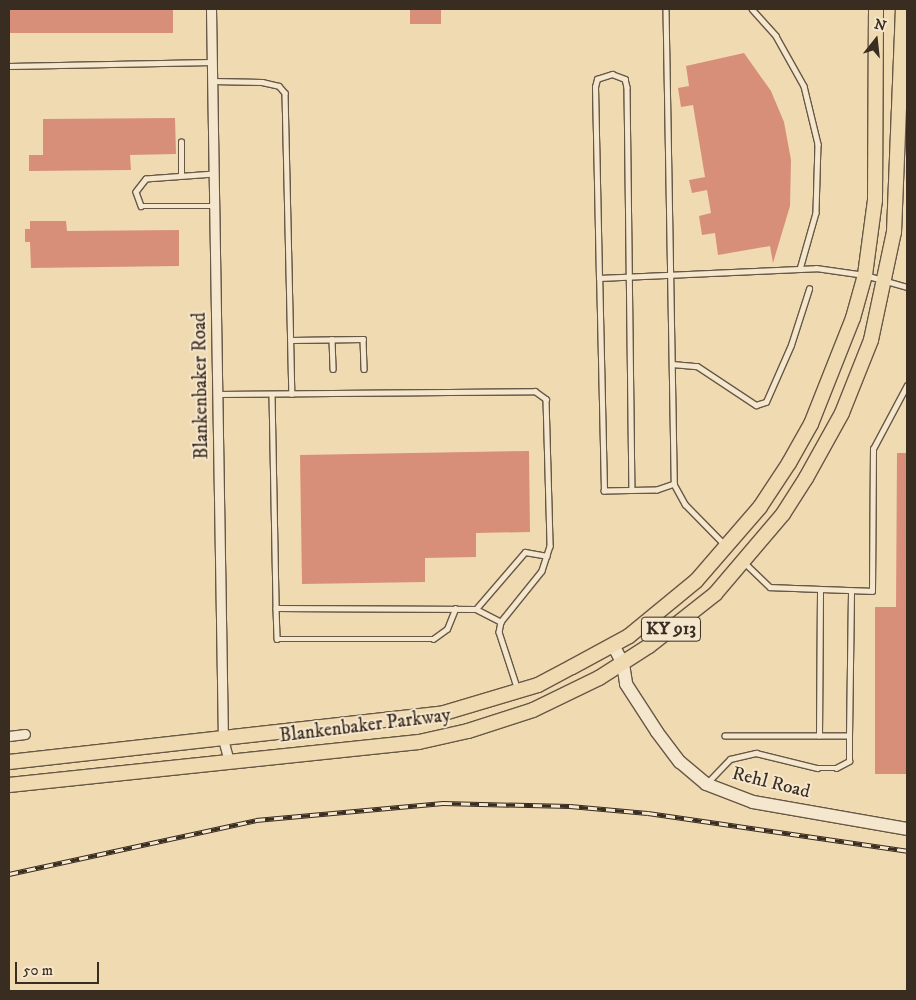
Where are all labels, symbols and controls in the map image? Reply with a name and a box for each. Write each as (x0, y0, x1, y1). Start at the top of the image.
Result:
north arrow (851, 15, 901, 65)
text: N (872, 15, 888, 36)
street label: Blankenbaker Road (188, 312, 214, 460)
road number: KY 913 (640, 614, 702, 644)
street label: Blankenbaker Parkway (278, 704, 452, 748)
street label: Rehl Road (730, 762, 812, 804)
scale bar (18, 952, 101, 984)
text: 50 m (23, 961, 53, 980)

